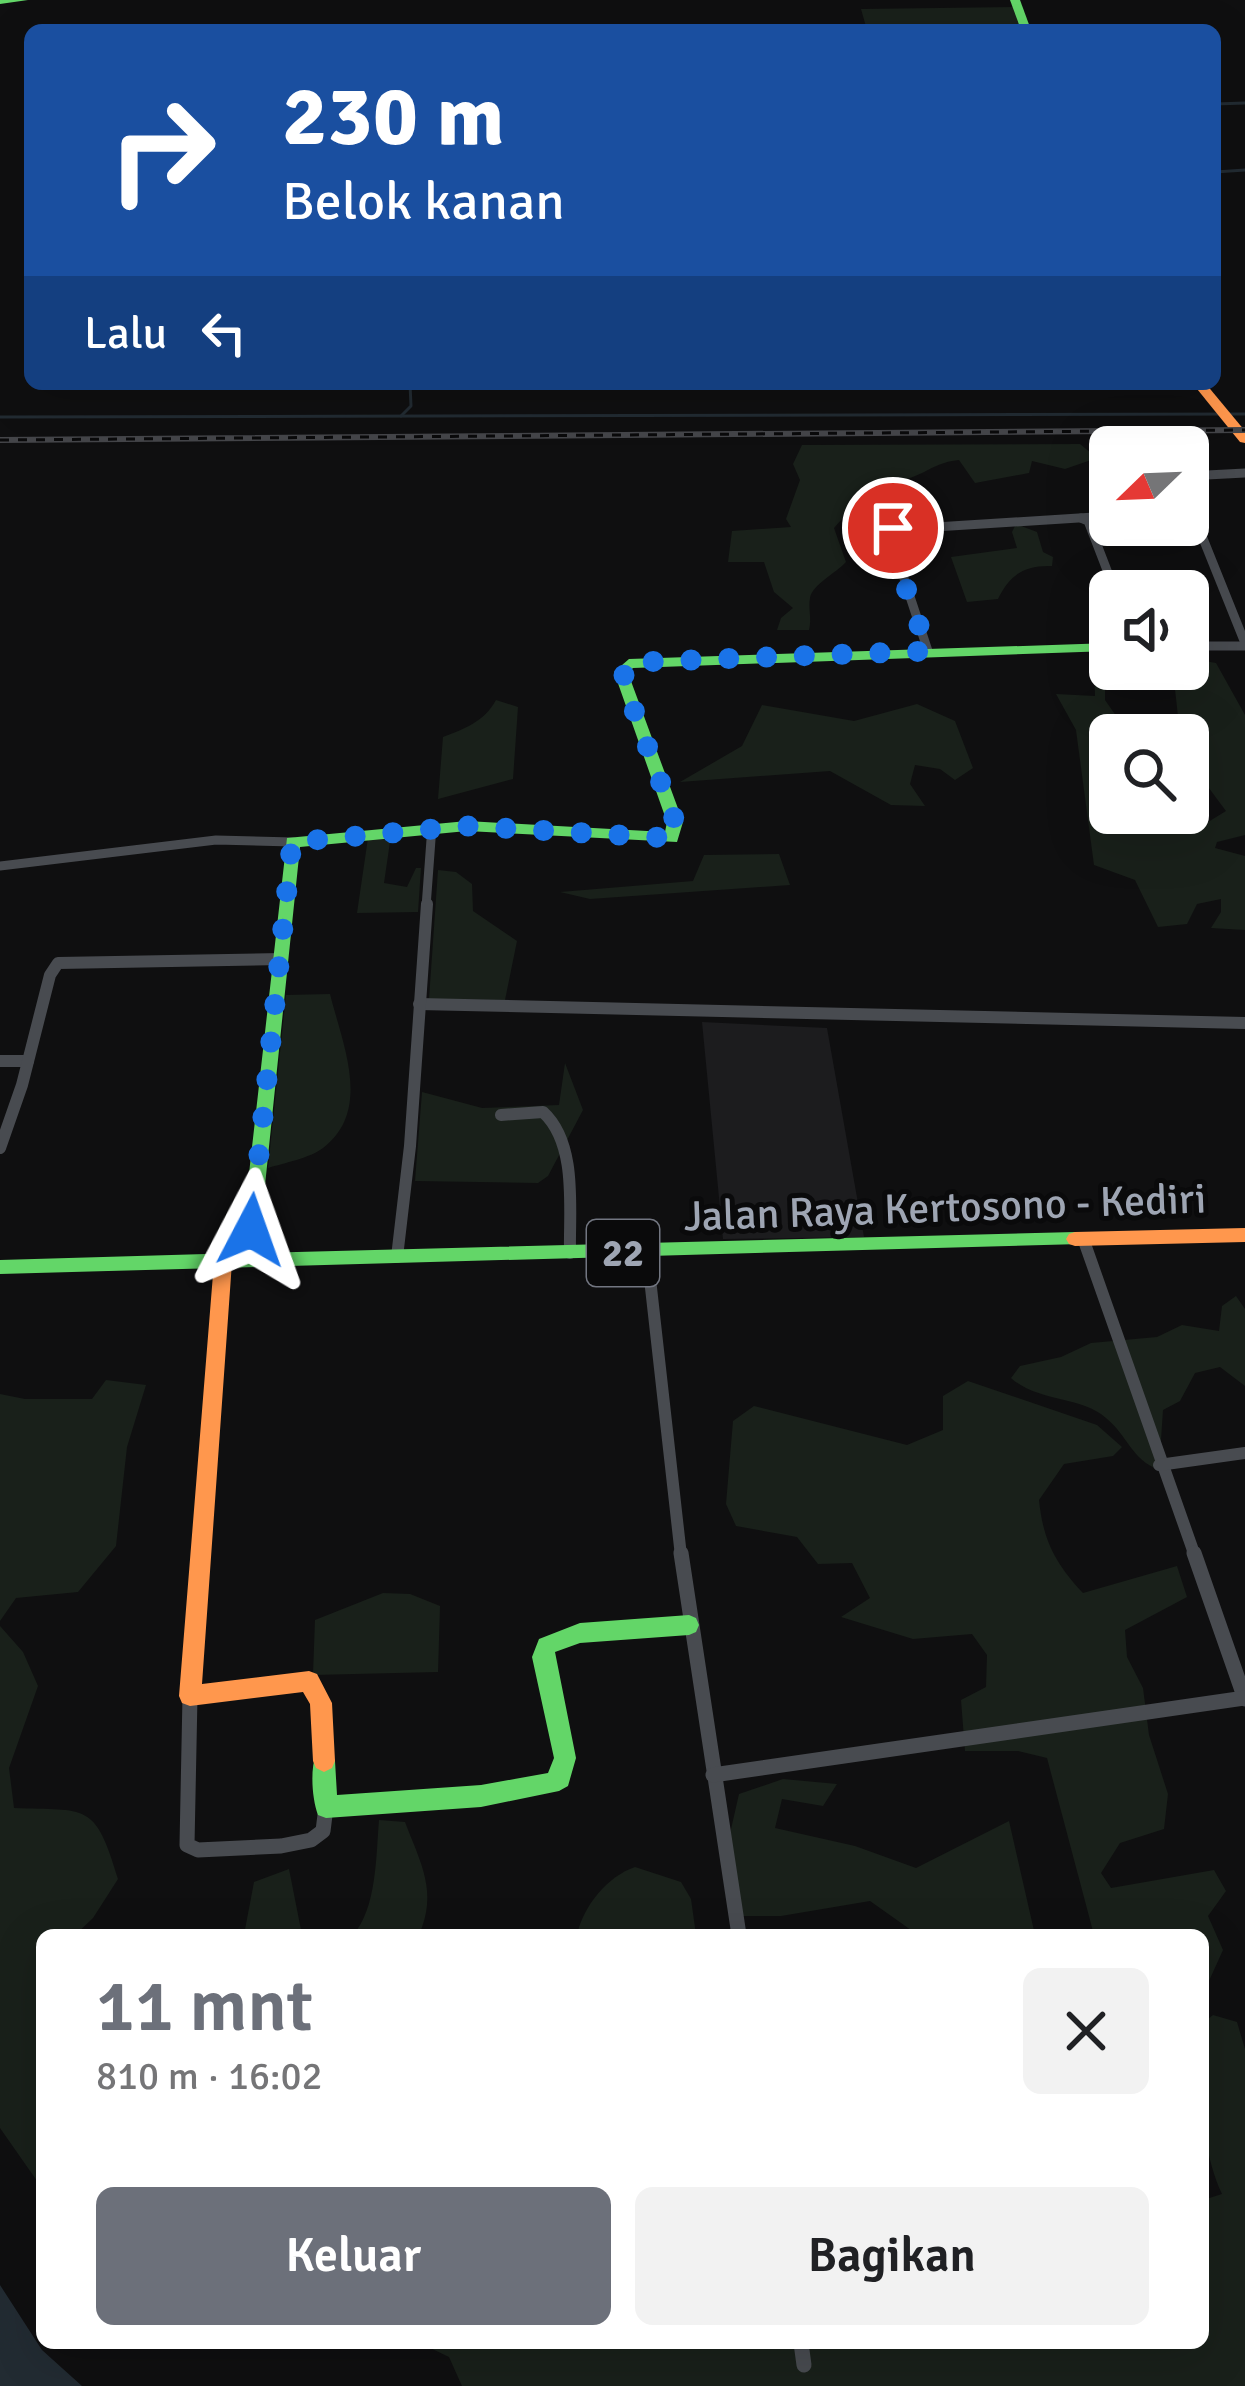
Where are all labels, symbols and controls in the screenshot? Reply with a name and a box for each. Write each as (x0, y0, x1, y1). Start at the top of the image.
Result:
text: 230 m (282, 65, 504, 169)
icon: right (84, 72, 240, 228)
text: Belok kanan (282, 168, 565, 235)
icon: left (191, 300, 257, 366)
text: Lalu (84, 306, 167, 361)
north arrow (1089, 426, 1209, 546)
map controls (1089, 426, 1209, 834)
pin (842, 477, 944, 579)
icon: arrive (860, 495, 926, 561)
button: sound (1089, 570, 1209, 690)
button: search (1089, 714, 1209, 834)
position arrow (188, 1167, 314, 1293)
street label: Jalan Raya Kertosono - Kediri (683, 1173, 1207, 1243)
road number: 22 (587, 1220, 659, 1286)
text: 11 mnt (96, 1962, 313, 2051)
button: close (1023, 1968, 1149, 2094)
text: 810 m · 16:02 (96, 2052, 323, 2100)
button: Keluar (96, 2187, 611, 2325)
button: Bagikan (635, 2187, 1149, 2325)

